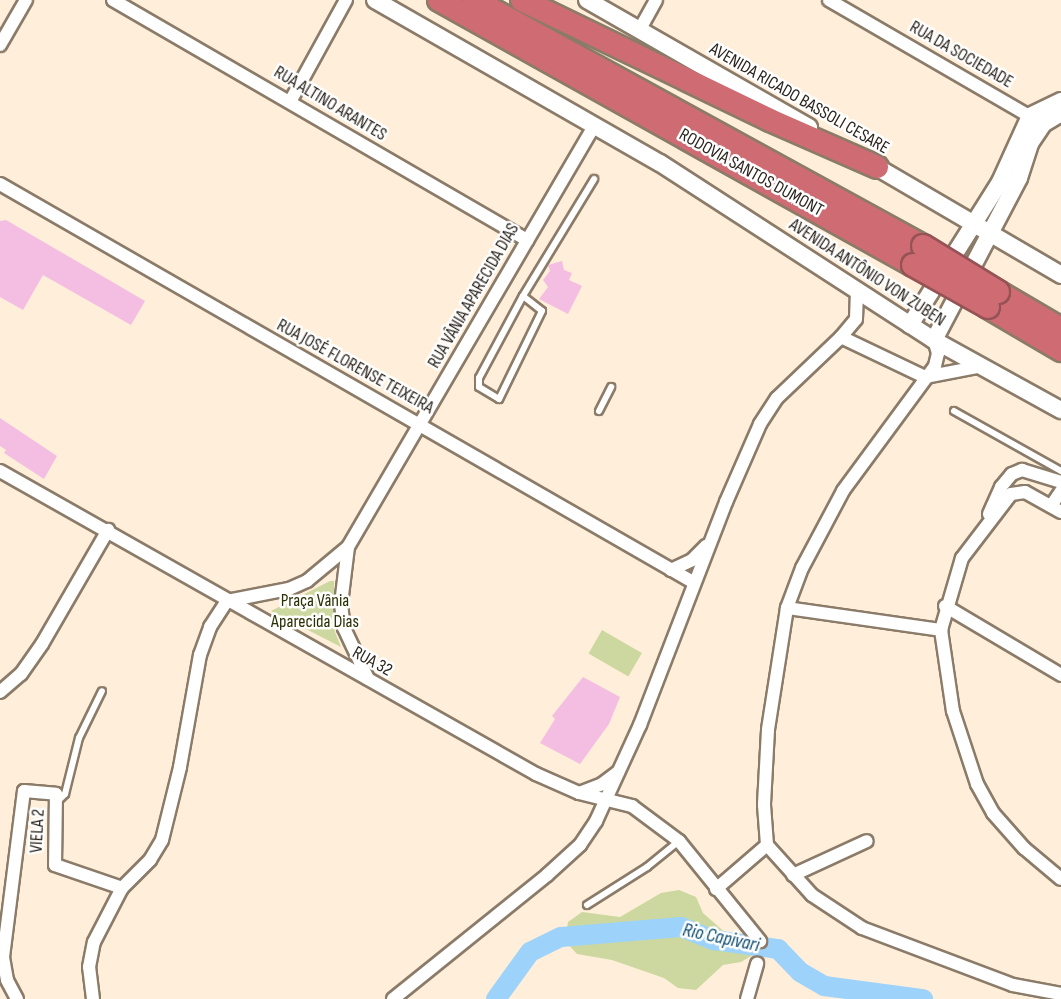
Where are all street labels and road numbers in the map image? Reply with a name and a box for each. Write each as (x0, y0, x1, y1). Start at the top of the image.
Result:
street label: RUA DA SOCIEDADE (906, 17, 1016, 93)
street label: AVENIDA RICADO BASSOLI CESARE (705, 39, 893, 159)
street label: RUA ALTINO ARANTES (270, 62, 390, 146)
street label: RODOVIA SANTOS DUMONT (675, 124, 827, 222)
street label: AVENIDA ANTÔNIO VON ZUBEN (785, 214, 949, 332)
street label: RUA VÂNIA APARECIDA DIAS (424, 220, 524, 372)
street label: RUA JOSÉ FLORENSE TEIXEIRA (273, 315, 437, 419)
street label: RUA 32 (348, 642, 396, 682)
street label: VIELA 2 (26, 808, 50, 854)

